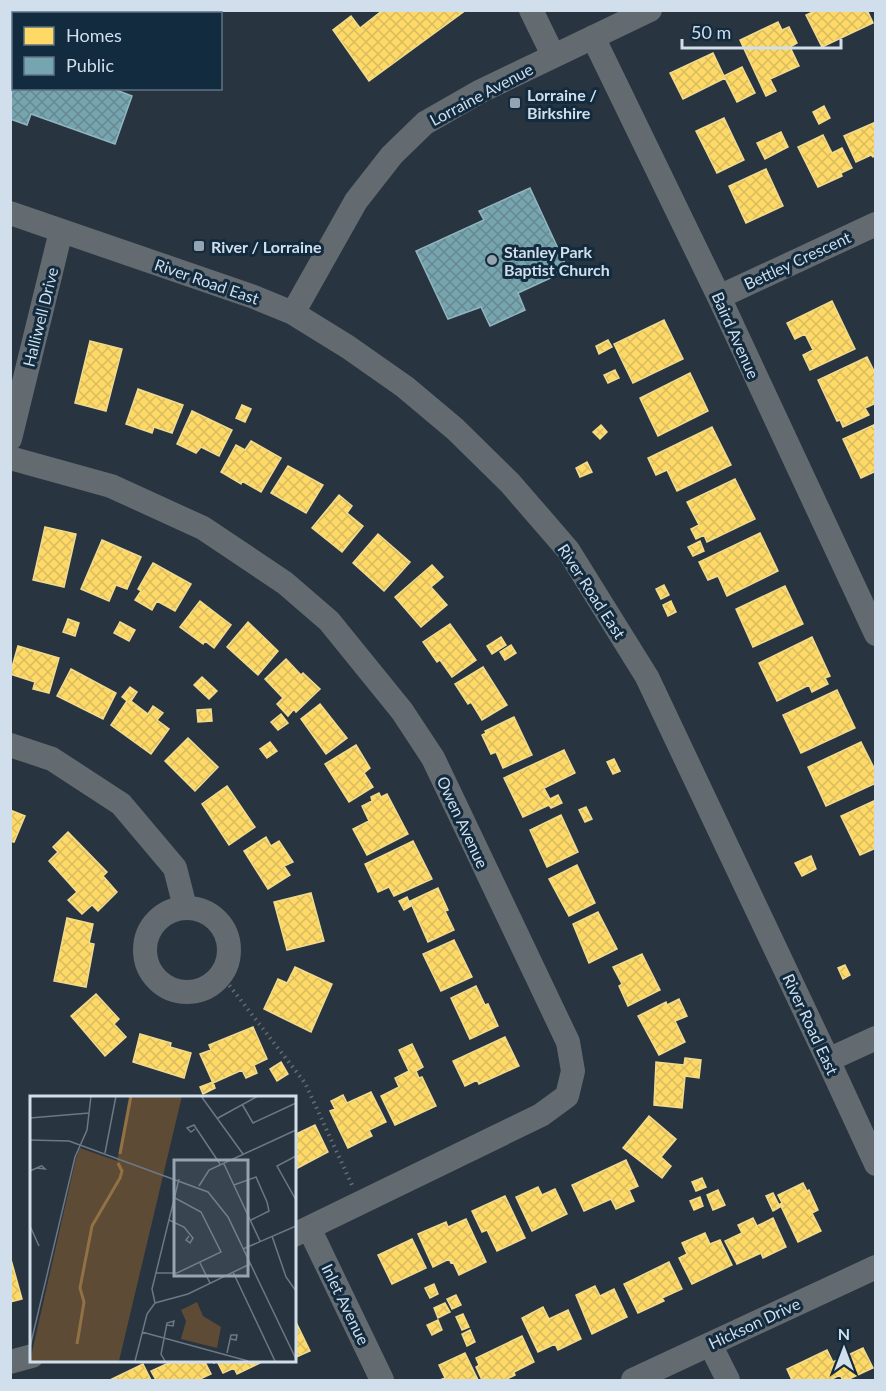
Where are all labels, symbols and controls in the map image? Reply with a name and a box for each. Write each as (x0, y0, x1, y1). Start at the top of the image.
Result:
legend (12, 12, 222, 90)
scale bar (682, 12, 841, 50)
text: 50 m (691, 21, 731, 43)
text: Homes (66, 24, 122, 46)
text: Public (66, 54, 114, 76)
street label: Lorraine Avenue (426, 59, 536, 129)
place label: Lorraine / Birkshire (527, 85, 597, 122)
marker: Lorraine / Birkshire (508, 96, 522, 110)
street label: Bettley Crescent (741, 227, 854, 293)
place label: River / Lorraine (211, 237, 322, 256)
marker: River / Lorraine (192, 239, 206, 253)
place label: Stanley Park Baptist Church (504, 242, 610, 279)
marker: Stanley Park Baptist Church (485, 253, 499, 267)
street label: River Road East (152, 254, 262, 308)
street label: Halliwell Drive (18, 265, 62, 369)
street label: Baird Avenue (708, 289, 764, 381)
street label: River Road East (554, 540, 630, 642)
street label: Owen Avenue (433, 773, 493, 871)
street label: River Road East (779, 971, 843, 1078)
inset map (30, 1096, 296, 1361)
street label: Inlet Avenue (318, 1260, 374, 1348)
street label: Hickson Drive (705, 1293, 803, 1353)
north arrow (814, 1319, 874, 1379)
text: N (838, 1324, 850, 1343)

